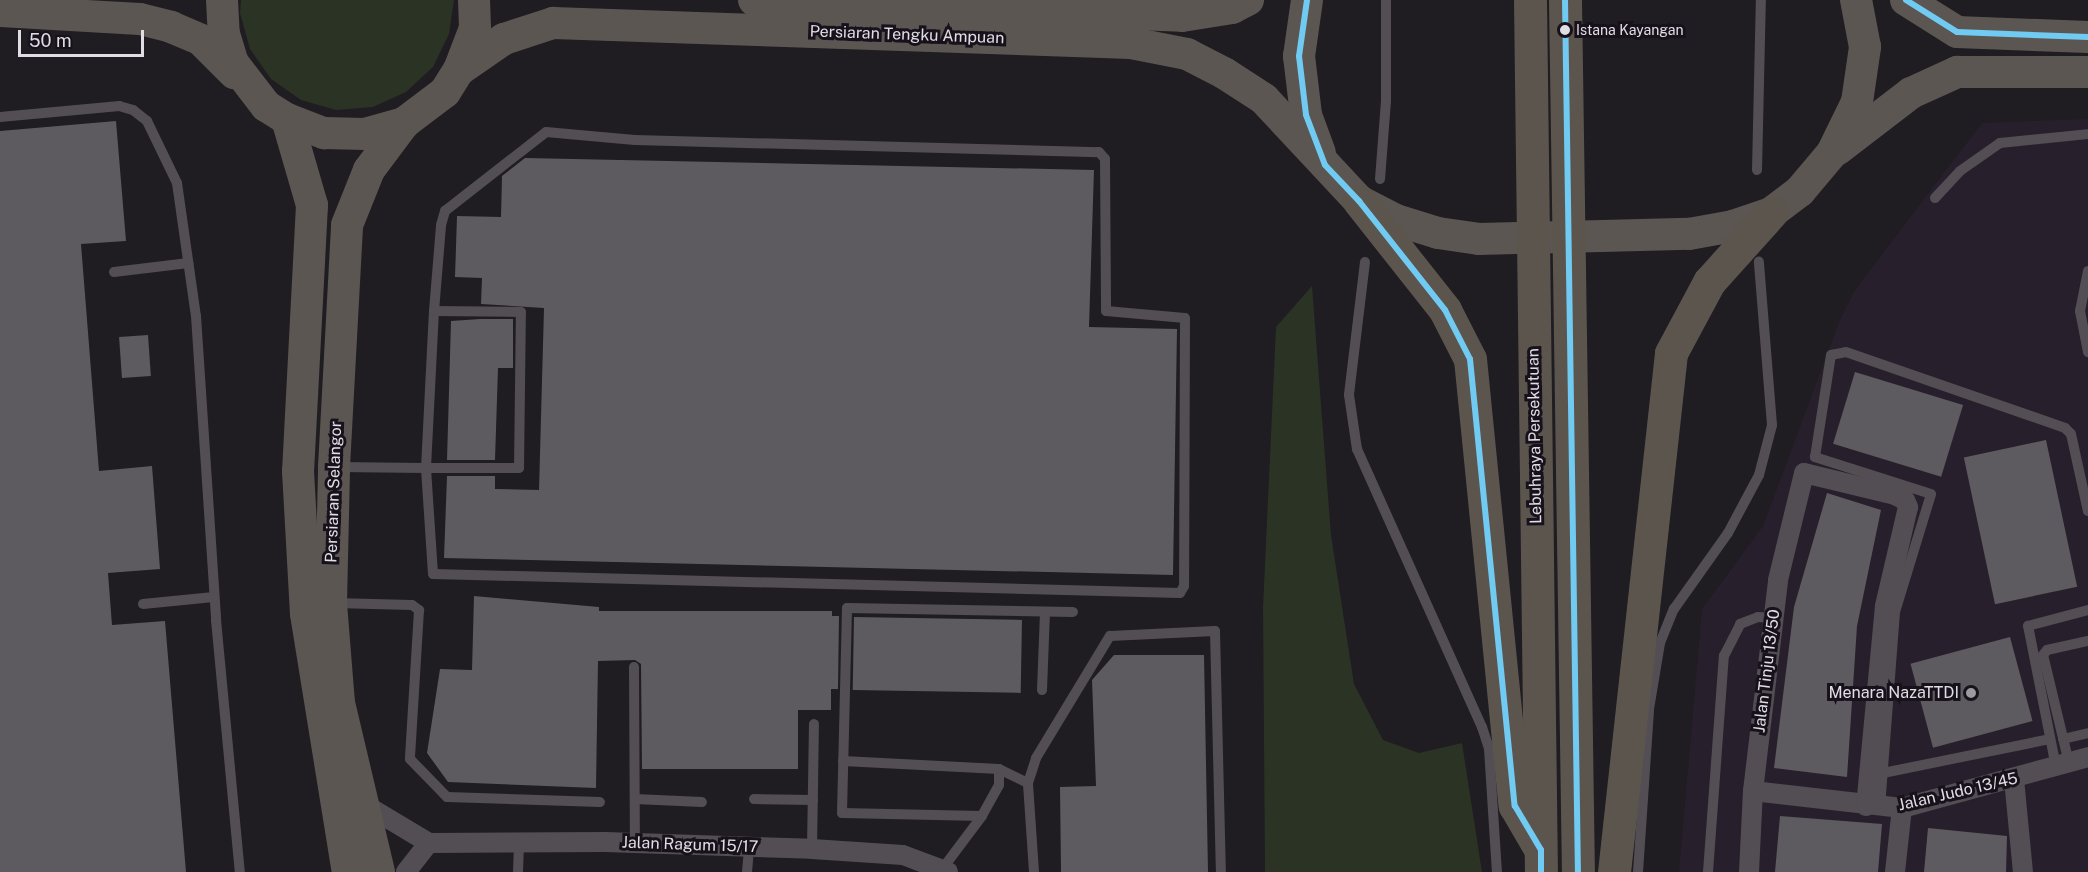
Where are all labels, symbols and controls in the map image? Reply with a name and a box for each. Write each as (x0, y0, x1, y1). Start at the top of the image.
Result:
scale bar (21, 18, 147, 56)
street label: Persiaran Tengku Ampuan (809, 22, 1005, 48)
place label: Istana Kayangan (1576, 22, 1684, 38)
marker: Istana Kayangan (1559, 24, 1571, 36)
text: 50 m (29, 30, 72, 51)
street label: Lebuhraya Persekutuan (1524, 348, 1546, 524)
street label: Persiaran Selangor (322, 421, 346, 563)
street label: Jalan Tinju 13/50 (1750, 608, 1784, 734)
place label: Menara NazaTTDI (1828, 683, 1959, 703)
marker: Menara NazaTTDI (1964, 686, 1978, 700)
street label: Jalan Judo 13/45 (1896, 769, 2020, 815)
street label: Jalan Ragum 15/17 (621, 833, 759, 857)

